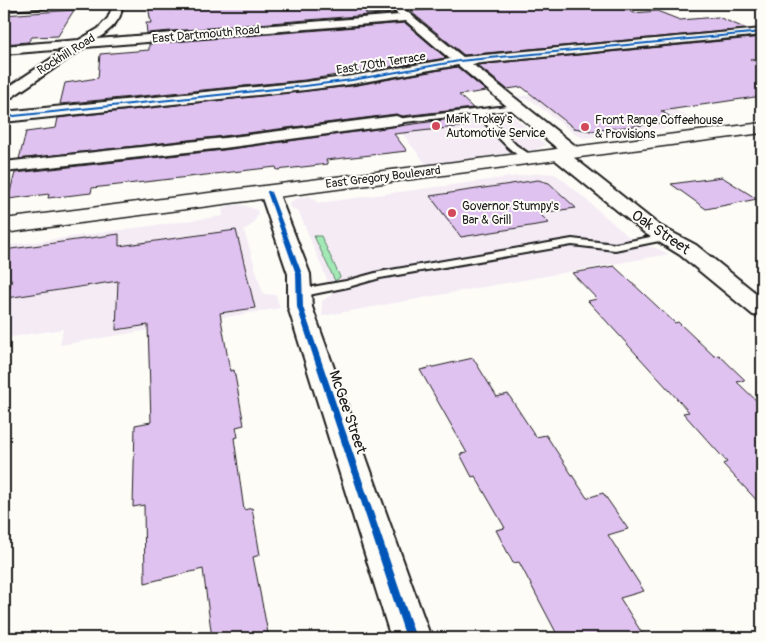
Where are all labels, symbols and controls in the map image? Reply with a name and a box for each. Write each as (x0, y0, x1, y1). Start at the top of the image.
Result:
street label: East Dartmouth Road (152, 22, 261, 47)
street label: Rockhill Road (34, 31, 98, 78)
street label: East 70th Terrace (335, 49, 427, 78)
place label: Mark Trokey's Automotive Service (446, 112, 545, 141)
place label: Front Range Coffeehouse & Provisions (595, 113, 723, 142)
marker: Mark Trokey's Automotive Service (430, 120, 442, 132)
marker: Front Range Coffeehouse & Provisions (579, 121, 591, 133)
street label: East Gregory Boulevard (325, 163, 442, 192)
place label: Governor Stumpy's Bar & Grill (462, 199, 559, 228)
street label: Oak Street (628, 206, 694, 259)
marker: Governor Stumpy's Bar & Grill (446, 207, 458, 219)
street label: McGee Street (324, 368, 371, 457)

